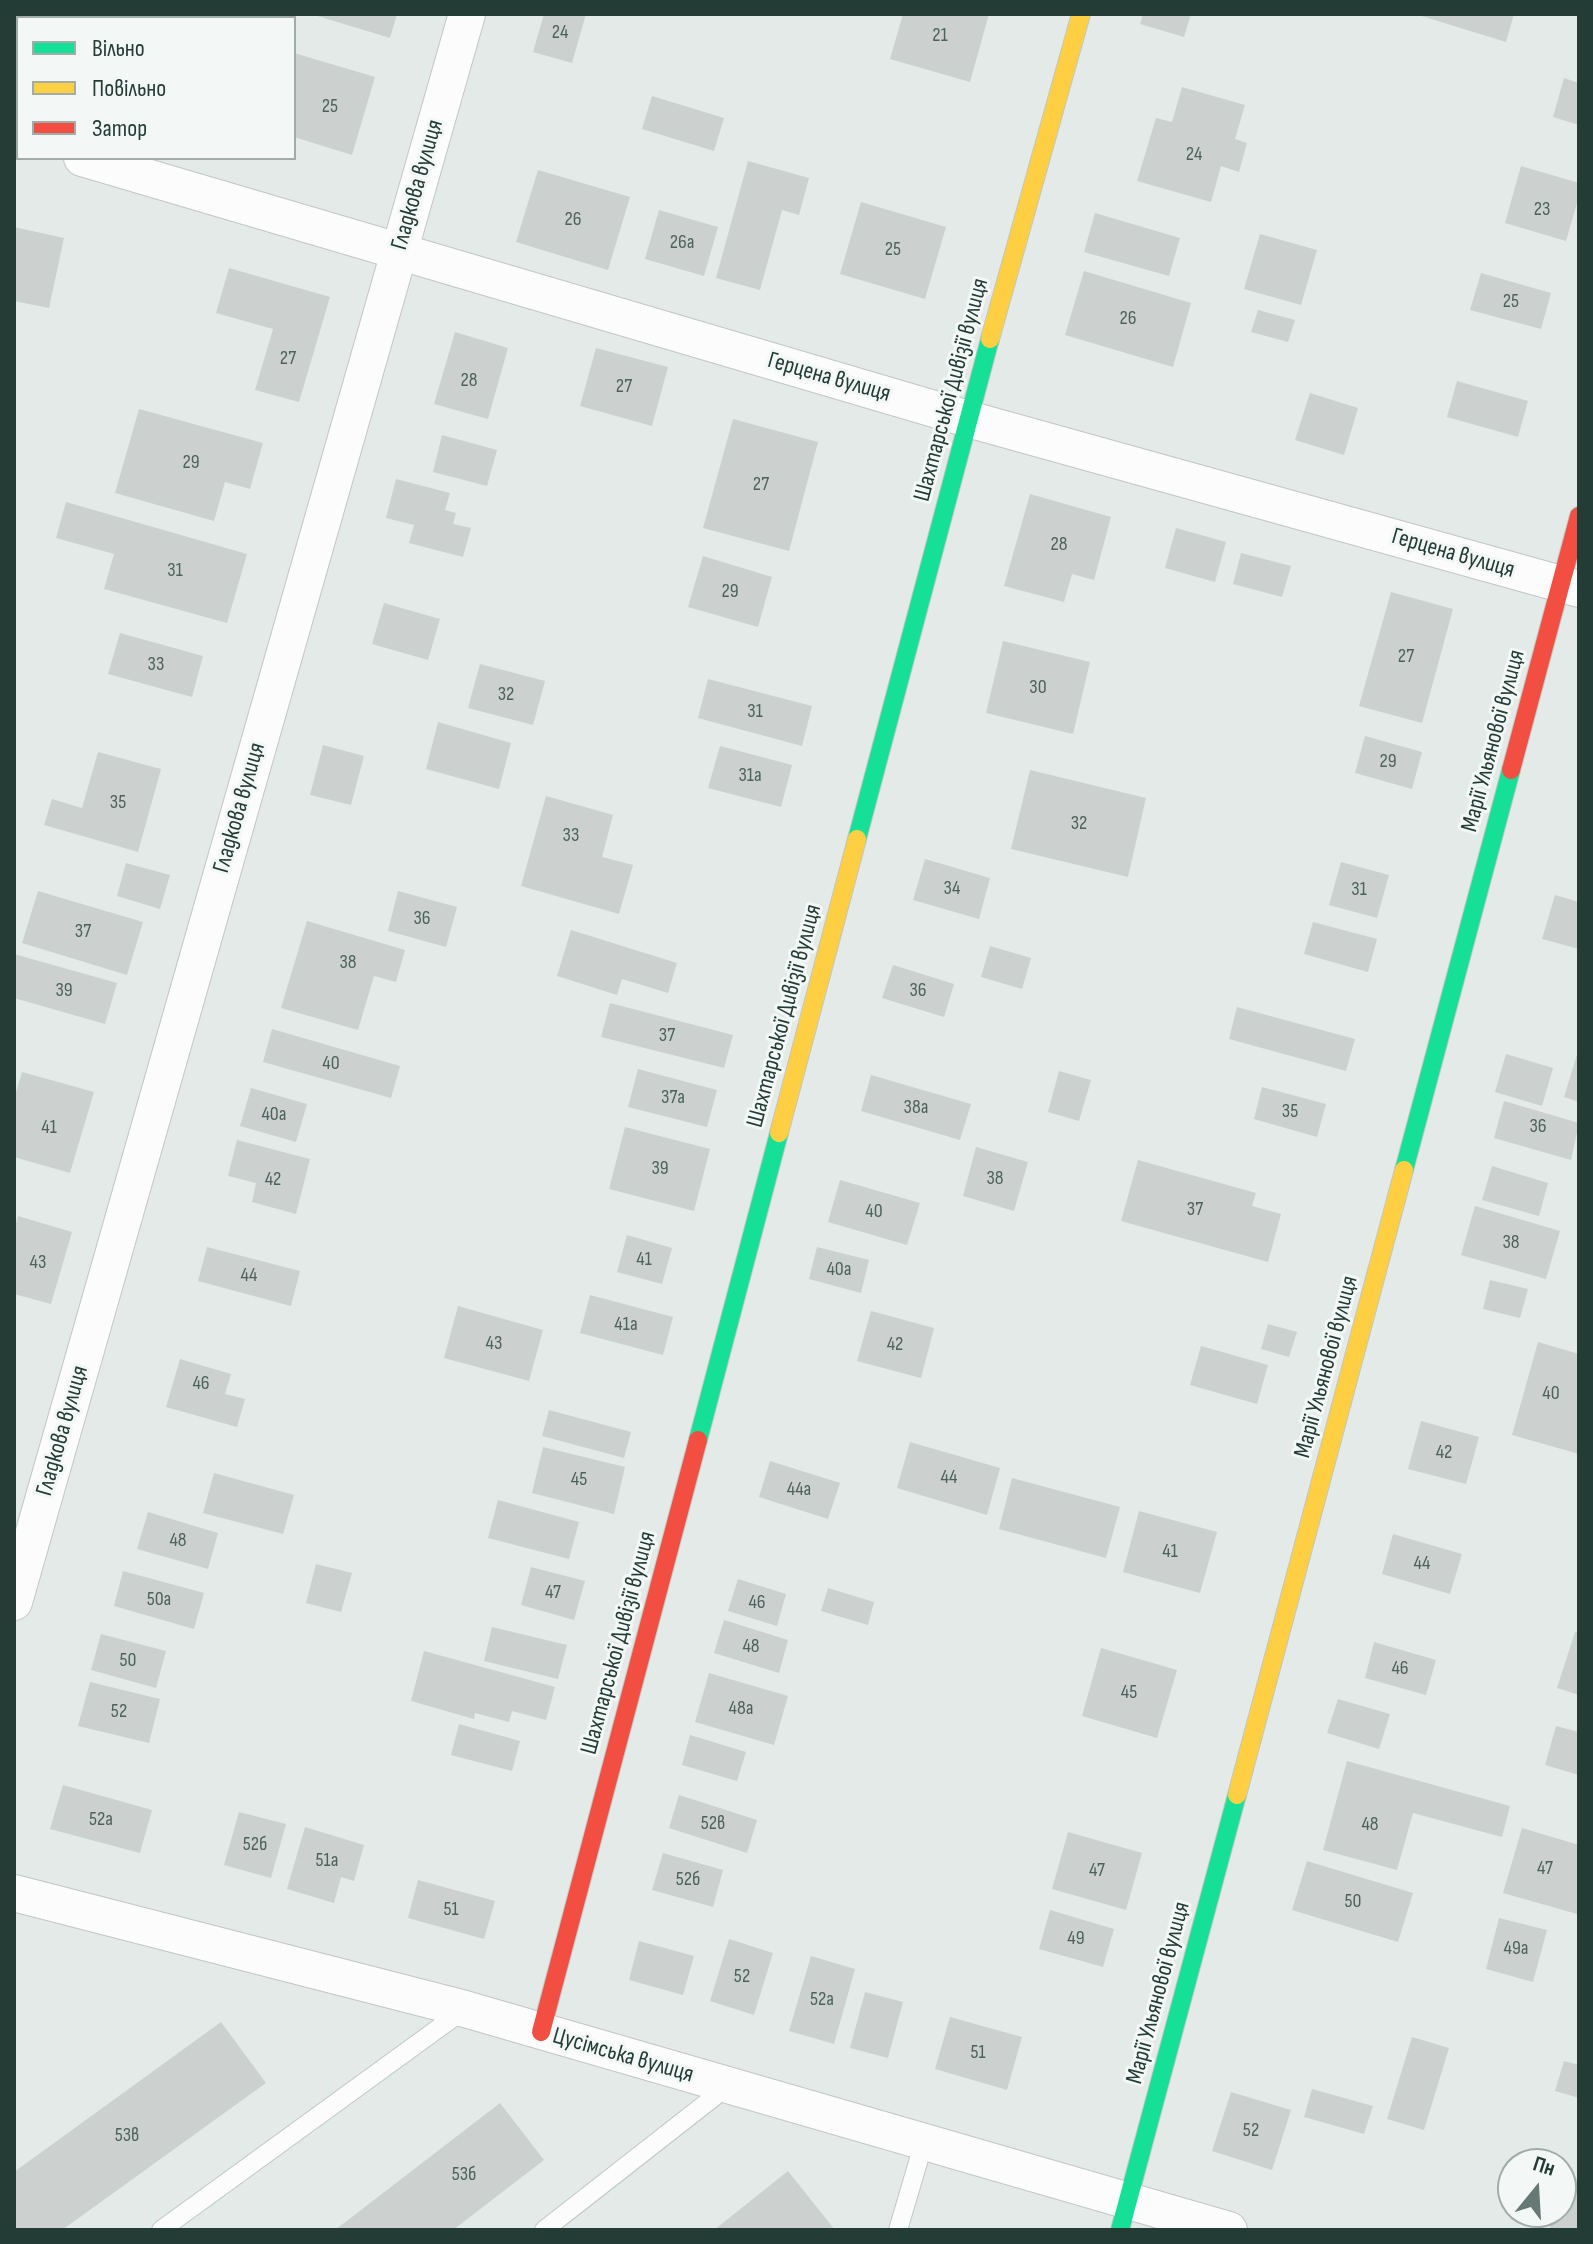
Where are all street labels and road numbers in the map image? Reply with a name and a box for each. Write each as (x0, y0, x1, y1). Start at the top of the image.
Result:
street label: Гладкова вулиця (386, 117, 450, 253)
street label: Шахтарської Дивізії вулиця (908, 275, 996, 505)
street label: Герцена вулиця (764, 347, 894, 409)
street label: Герцена вулиця (1388, 523, 1518, 585)
street label: Марії Ульянової вулиця (1456, 647, 1532, 835)
street label: Гладкова вулиця (208, 740, 272, 876)
street label: Шахтарської Дивізії вулиця (741, 901, 829, 1131)
street label: Марії Ульянової вулиця (1289, 1273, 1365, 1461)
street label: Гладкова вулиця (31, 1363, 95, 1499)
street label: Шахтарської Дивізії вулиця (575, 1528, 663, 1758)
street label: Марії Ульянової вулиця (1121, 1899, 1197, 2087)
street label: Цусімська вулиця (549, 2022, 697, 2090)

